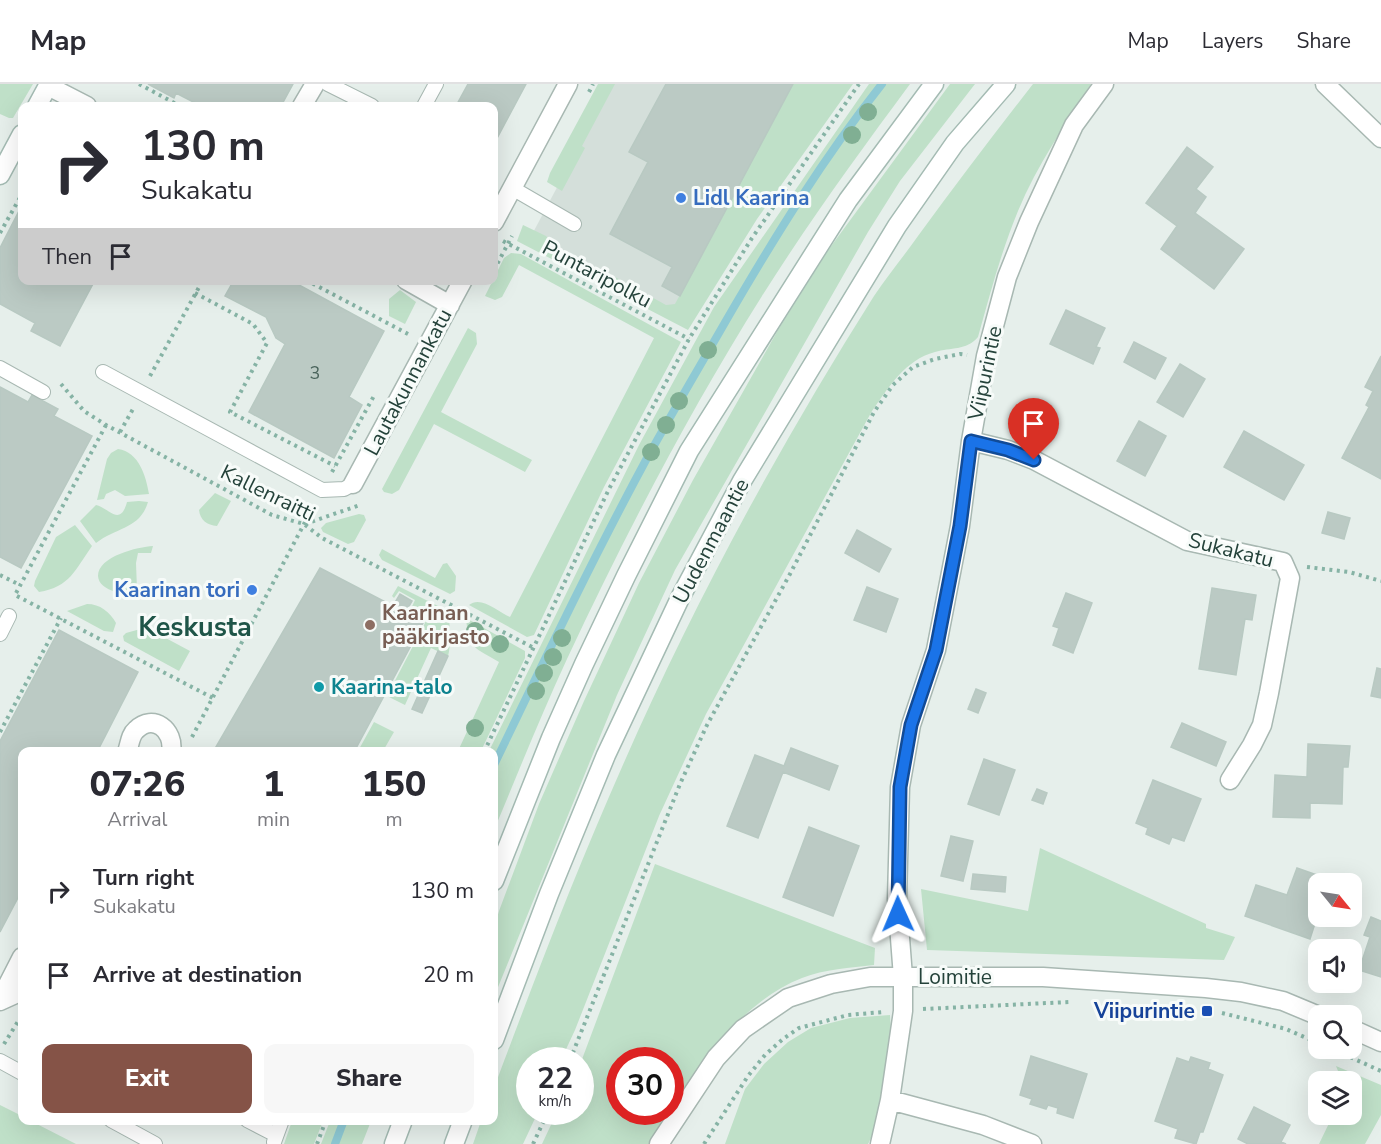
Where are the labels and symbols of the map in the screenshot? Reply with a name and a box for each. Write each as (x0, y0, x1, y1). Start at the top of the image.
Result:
place label: Lidl Kaarina (693, 184, 809, 212)
marker: Lidl Kaarina (674, 191, 688, 205)
street label: Puntaripolku (537, 233, 657, 315)
street label: Lautakunnankatu (357, 304, 459, 460)
street label: Viipurintie (961, 323, 1009, 424)
house number: 3 (310, 361, 320, 385)
pin (1008, 398, 1059, 460)
street label: Kallenraitti (216, 458, 320, 528)
street label: Uudenmaantie (666, 474, 756, 608)
street label: Sukakatu (1185, 526, 1277, 574)
place label: Kaarinan tori (114, 576, 240, 604)
marker: Kaarinan tori (245, 583, 259, 597)
place label: Kaarinan pääkirjasto (382, 599, 490, 651)
district label: Keskusta (138, 609, 252, 646)
marker: Kaarinan pääkirjasto (363, 618, 377, 632)
place label: Kaarina-talo (331, 673, 453, 701)
marker: Kaarina-talo (312, 680, 326, 694)
north arrow (1308, 873, 1362, 927)
position arrow (866, 882, 930, 946)
street label: Loimitie (918, 963, 992, 991)
place label: Viipurintie (1093, 997, 1195, 1025)
marker: Viipurintie (1200, 1004, 1214, 1018)
speed limit sign: 30 (606, 1047, 684, 1125)

